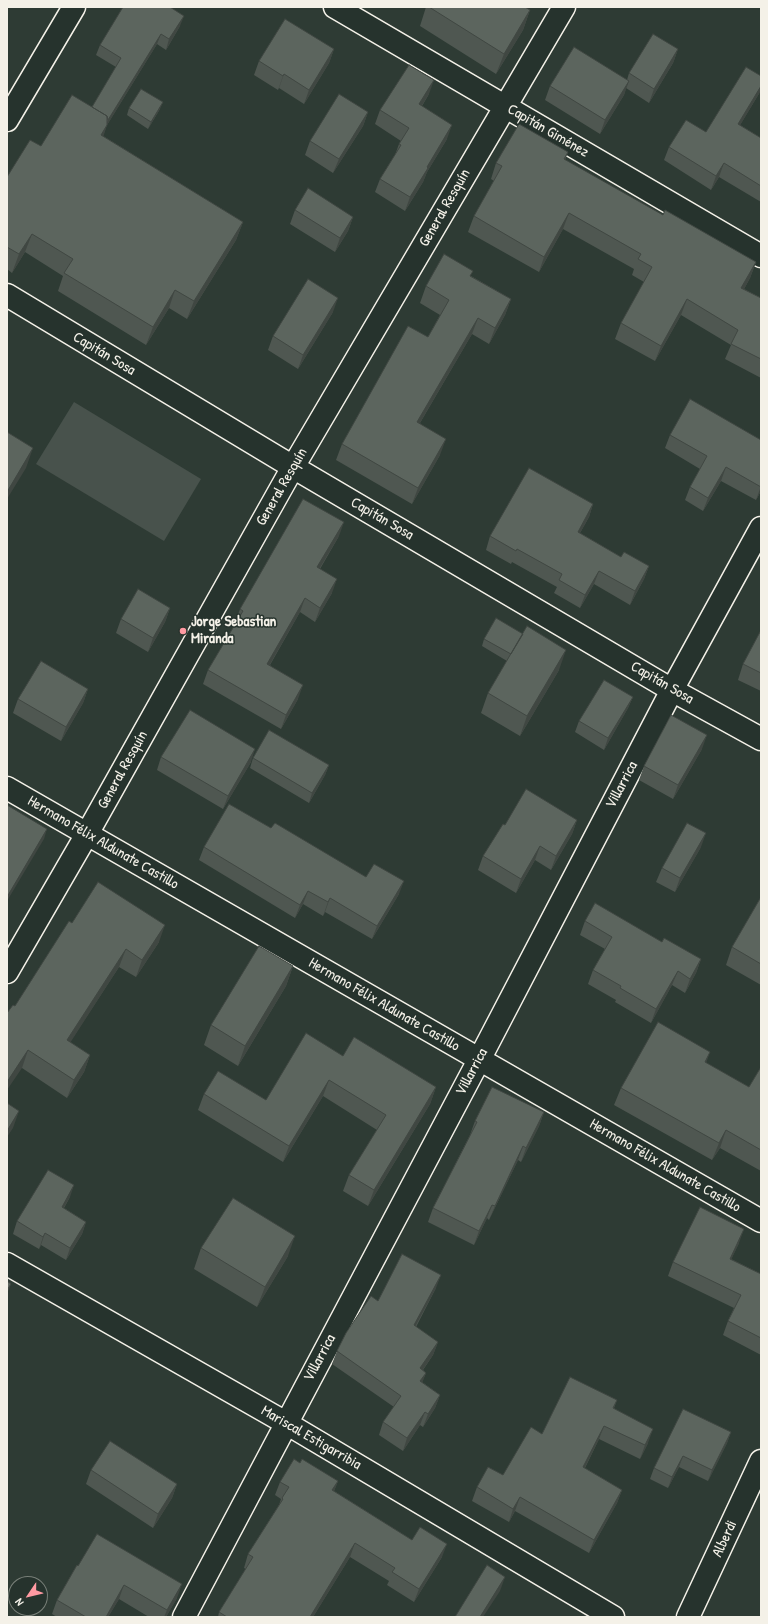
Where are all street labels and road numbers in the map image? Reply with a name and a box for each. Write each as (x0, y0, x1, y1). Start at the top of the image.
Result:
street label: Capitán Giménez (504, 100, 592, 162)
street label: General Resquín (416, 166, 474, 250)
street label: Capitán Sosa (69, 328, 139, 380)
street label: General Resquín (253, 445, 311, 529)
street label: Capitán Sosa (347, 494, 417, 544)
street label: Capitán Sosa (627, 658, 697, 708)
street label: General Resquín (94, 728, 152, 812)
street label: Villarrica (602, 758, 642, 812)
street label: Hermano Félix Aldunate Castillo (24, 792, 182, 894)
street label: Hermano Félix Aldunate Castillo (305, 954, 463, 1056)
street label: Villarrica (452, 1045, 492, 1099)
street label: Hermano Félix Aldunate Castillo (586, 1115, 744, 1217)
street label: Villarrica (300, 1331, 340, 1385)
street label: Mariscal Estigarribia (258, 1402, 364, 1474)
street label: Alberdi (709, 1518, 741, 1560)

